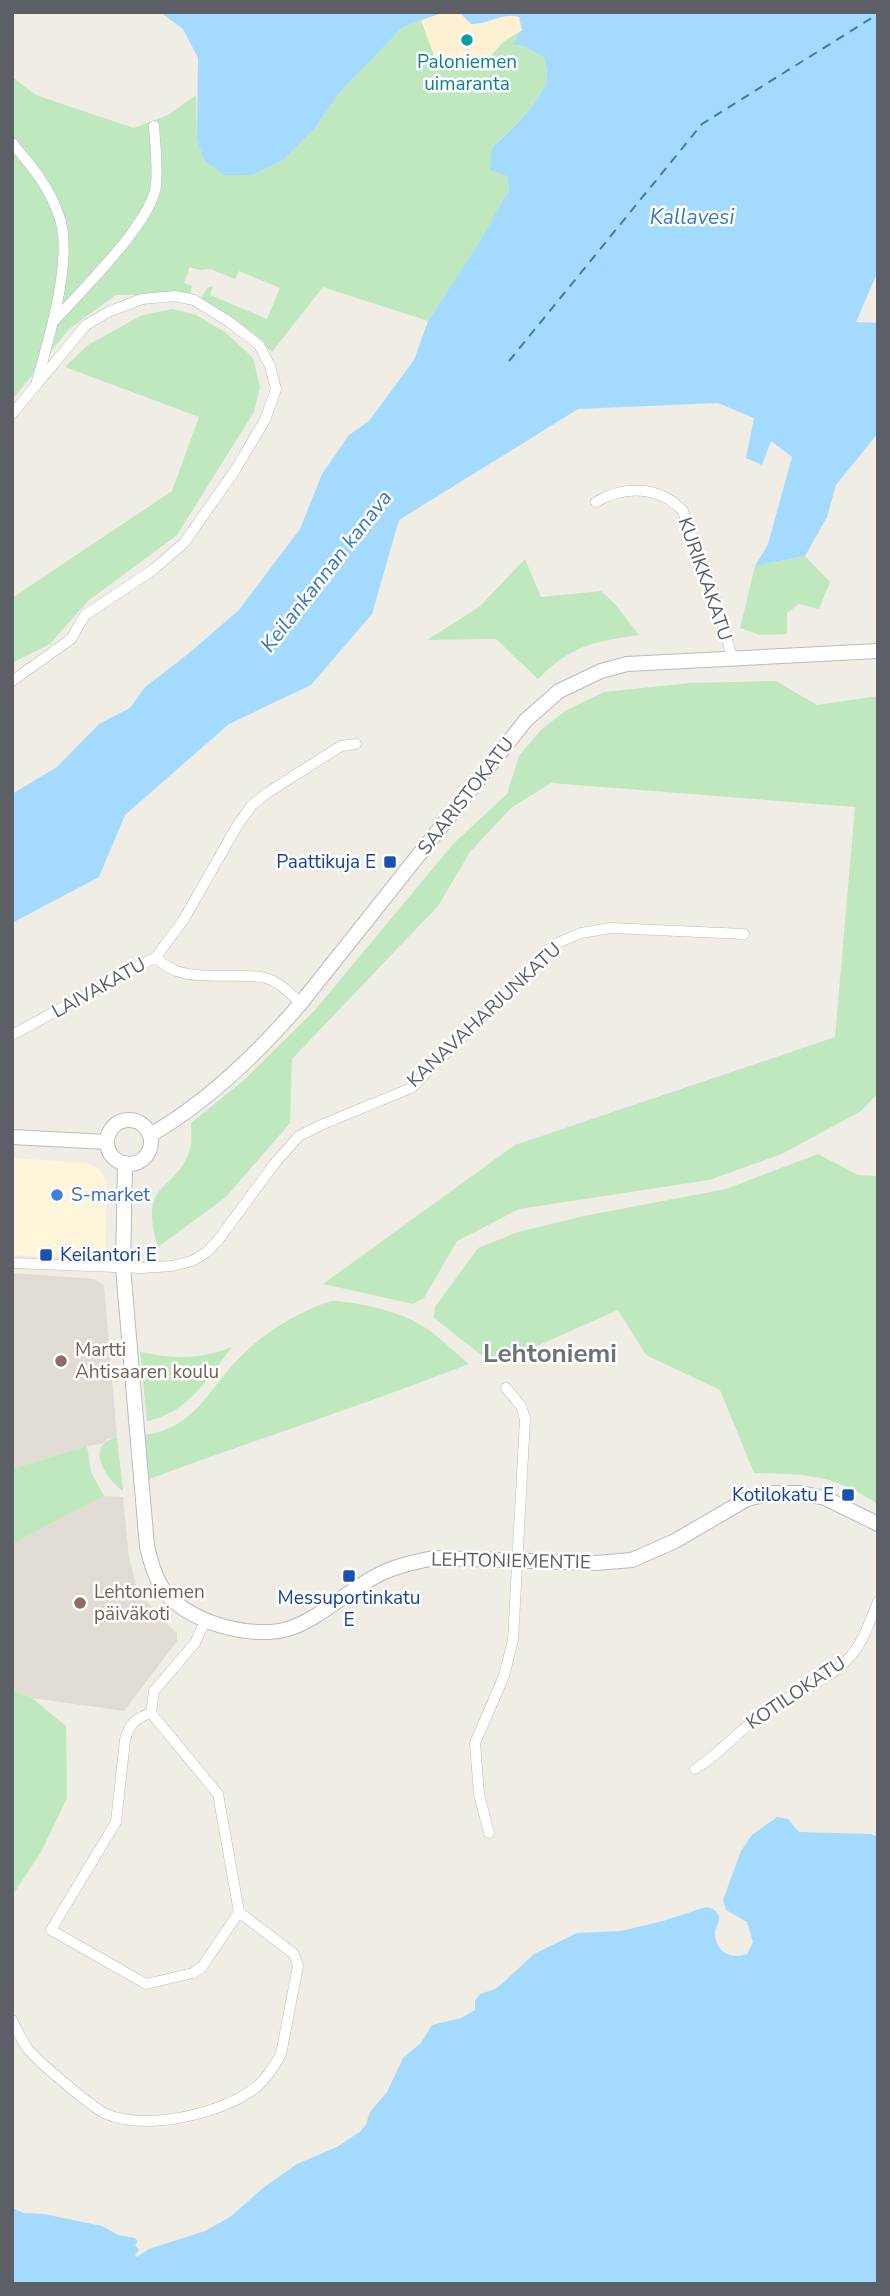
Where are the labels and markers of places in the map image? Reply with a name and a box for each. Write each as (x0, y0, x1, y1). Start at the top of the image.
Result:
marker: Paloniemen uimaranta (459, 32, 475, 48)
place label: Paloniemen uimaranta (417, 49, 517, 97)
place label: Paattikuja E (276, 849, 376, 875)
marker: Paattikuja E (382, 854, 398, 870)
place label: S-market (71, 1182, 150, 1208)
marker: S-market (49, 1187, 65, 1203)
place label: Keilantori E (60, 1242, 157, 1268)
marker: Keilantori E (38, 1247, 54, 1263)
place label: Martti Ahtisaaren koulu (75, 1337, 219, 1385)
marker: Martti Ahtisaaren koulu (53, 1353, 69, 1369)
place label: Kotilokatu E (732, 1482, 834, 1508)
marker: Kotilokatu E (840, 1487, 856, 1503)
marker: Messuportinkatu E (341, 1568, 357, 1584)
place label: Lehtoniemen päiväkoti (94, 1579, 205, 1627)
place label: Messuportinkatu E (278, 1585, 420, 1633)
marker: Lehtoniemen päiväkoti (72, 1595, 88, 1611)

